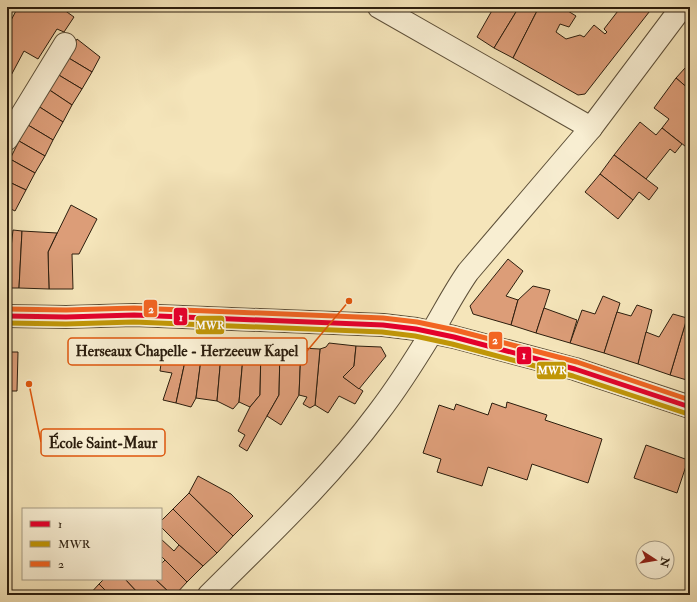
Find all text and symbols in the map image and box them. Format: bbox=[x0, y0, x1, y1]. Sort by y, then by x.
line badge: 2 bbox=[143, 299, 158, 318]
text: 2 bbox=[148, 303, 154, 316]
line badge: 1 bbox=[173, 307, 188, 326]
text: 1 bbox=[179, 311, 183, 324]
line badge: MWR bbox=[195, 315, 225, 335]
text: MWR bbox=[194, 319, 226, 332]
line badge: 2 bbox=[488, 331, 503, 350]
text: 2 bbox=[492, 334, 498, 347]
callout: Herseaux Chapelle - Herzeeuw Kapel bbox=[68, 338, 307, 365]
text: Herseaux Chapelle - Herzeeuw Kapel bbox=[76, 342, 299, 362]
line badge: 1 bbox=[516, 346, 532, 365]
text: 1 bbox=[522, 349, 526, 362]
line badge: MWR bbox=[536, 361, 567, 380]
text: MWR bbox=[536, 364, 568, 377]
callout: École Saint-Maur bbox=[41, 429, 165, 456]
text: École Saint-Maur bbox=[49, 432, 158, 453]
legend bbox=[22, 508, 162, 580]
text: 1 bbox=[58, 517, 62, 532]
text: MWR bbox=[58, 537, 91, 552]
north arrow bbox=[635, 540, 675, 580]
text: N bbox=[657, 555, 672, 569]
text: 2 bbox=[58, 557, 64, 572]

